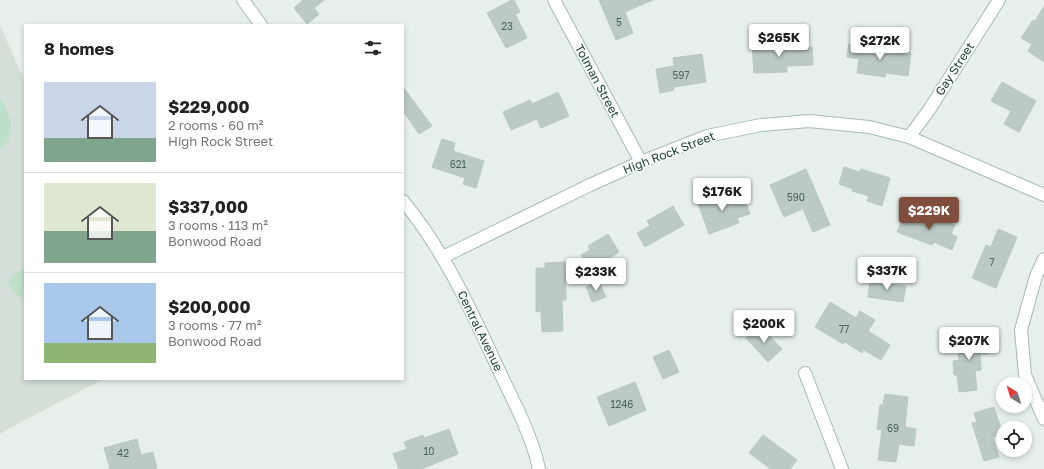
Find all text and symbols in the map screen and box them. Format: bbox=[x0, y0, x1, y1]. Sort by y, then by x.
house number: 5 bbox=[616, 16, 622, 28]
house number: 23 bbox=[501, 20, 513, 32]
pin: $265K bbox=[751, 24, 807, 58]
pin: $272K bbox=[852, 27, 908, 61]
text: $265K bbox=[758, 29, 800, 45]
text: $272K bbox=[859, 32, 901, 48]
icon: filters bbox=[362, 37, 384, 59]
text: 8 homes bbox=[44, 38, 114, 59]
street label: Gay Street bbox=[932, 39, 977, 98]
street label: Tolman Street bbox=[572, 42, 623, 120]
house number: 597 bbox=[672, 69, 690, 81]
text: $229,000 bbox=[168, 96, 250, 117]
icon: home bbox=[76, 98, 124, 146]
text: 2 rooms · 60 m² bbox=[168, 117, 264, 133]
street label: High Rock Street bbox=[621, 128, 717, 177]
text: High Rock Street bbox=[168, 133, 273, 149]
house number: 621 bbox=[450, 158, 466, 170]
pin: $176K bbox=[694, 178, 750, 212]
text: $176K bbox=[702, 183, 742, 199]
house number: 590 bbox=[787, 191, 805, 203]
text: $337,000 bbox=[168, 196, 248, 217]
pin: $229K bbox=[901, 197, 957, 231]
icon: home bbox=[76, 199, 124, 247]
text: $229K bbox=[908, 202, 950, 218]
text: 3 rooms · 113 m² bbox=[168, 217, 268, 233]
text: Bonwood Road bbox=[168, 233, 261, 249]
house number: 7 bbox=[989, 256, 995, 268]
pin: $337K bbox=[859, 257, 915, 291]
pin: $233K bbox=[568, 258, 624, 292]
text: $337K bbox=[866, 262, 908, 278]
text: $233K bbox=[575, 263, 617, 279]
street label: Central Avenue bbox=[454, 288, 506, 374]
text: $200,000 bbox=[168, 296, 250, 317]
icon: home bbox=[76, 299, 124, 347]
pin: $200K bbox=[736, 310, 792, 344]
text: $200K bbox=[743, 315, 785, 331]
text: 3 rooms · 77 m² bbox=[168, 317, 261, 333]
house number: 77 bbox=[839, 323, 849, 335]
pin: $207K bbox=[941, 327, 997, 361]
text: $207K bbox=[948, 332, 990, 348]
text: Bonwood Road bbox=[168, 333, 261, 349]
north arrow bbox=[996, 377, 1032, 413]
map controls bbox=[996, 377, 1032, 457]
house number: 1246 bbox=[611, 398, 633, 410]
button: locate bbox=[996, 421, 1032, 457]
house number: 69 bbox=[887, 422, 899, 434]
house number: 10 bbox=[423, 445, 435, 457]
house number: 42 bbox=[117, 447, 129, 459]

